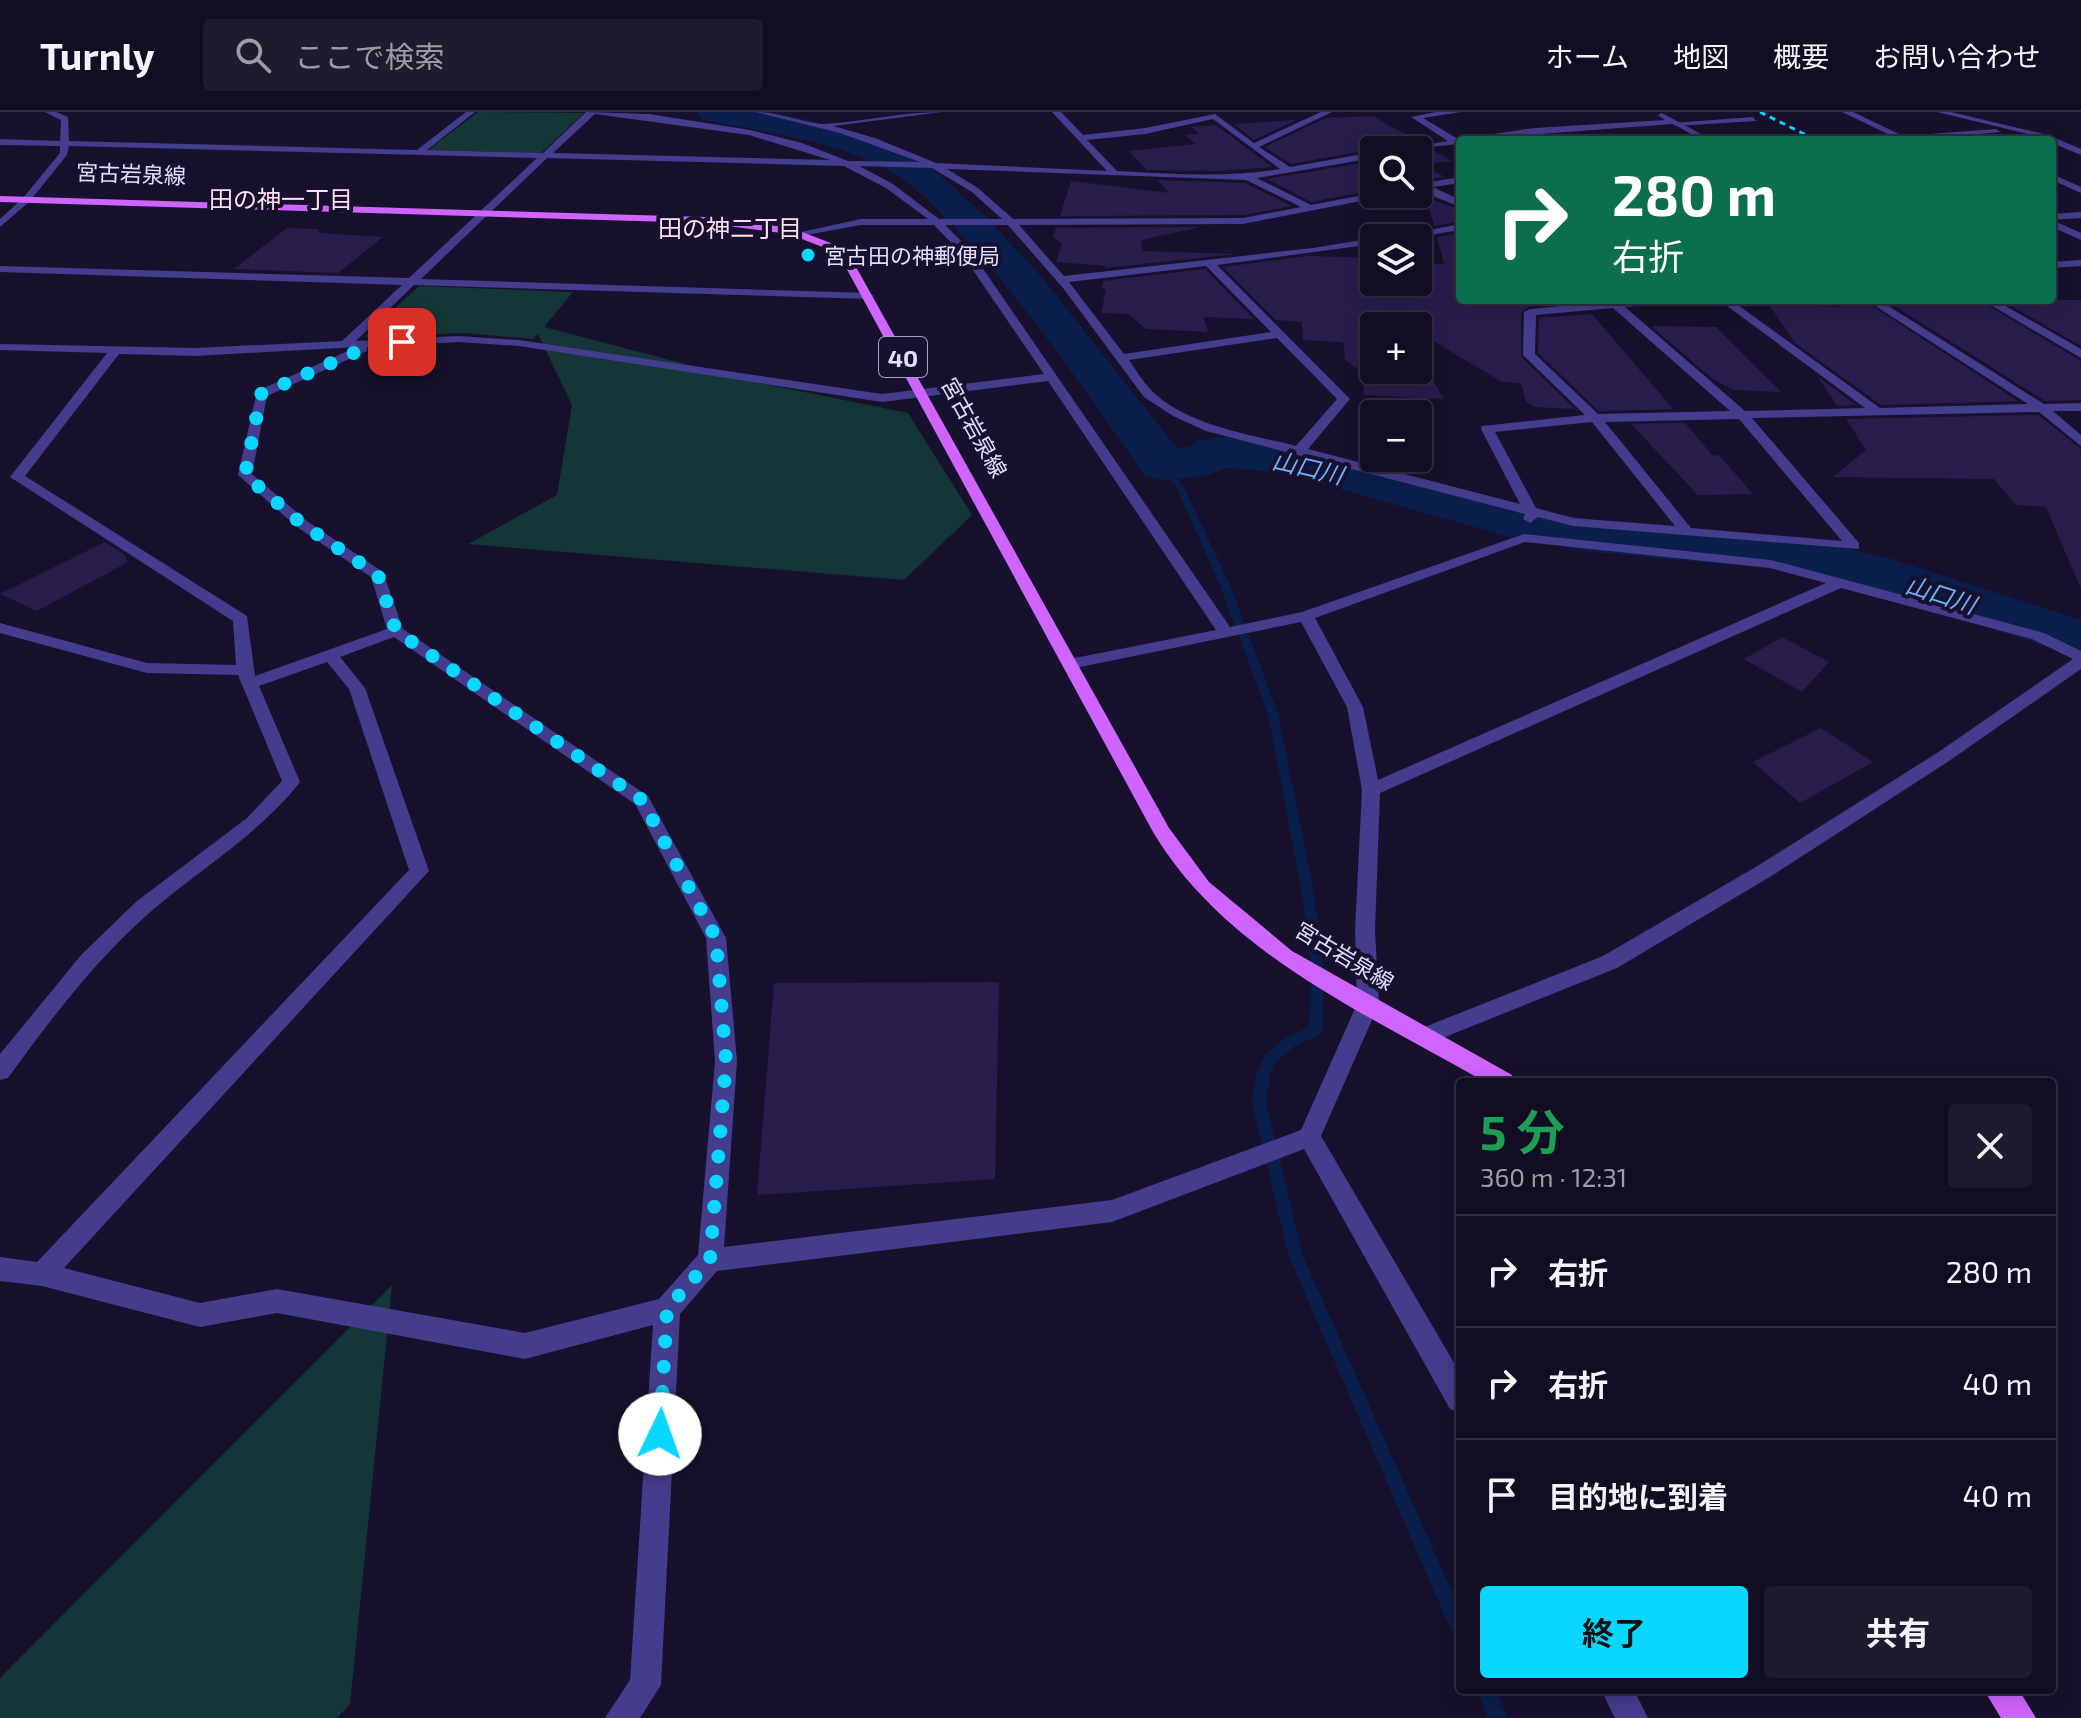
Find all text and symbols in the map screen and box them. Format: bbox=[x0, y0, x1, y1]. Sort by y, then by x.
search box bbox=[203, 19, 763, 91]
text: Turnly bbox=[40, 32, 155, 78]
icon: search bbox=[231, 33, 275, 77]
text: ここで検索 bbox=[295, 38, 445, 74]
text: ホーム bbox=[1546, 39, 1629, 73]
text: 地図 bbox=[1673, 39, 1729, 73]
text: 概要 bbox=[1773, 39, 1829, 73]
text: お問い合わせ bbox=[1873, 39, 2041, 73]
map controls bbox=[1360, 136, 1432, 472]
button: search bbox=[1360, 136, 1432, 208]
street label: 宮古岩泉線 bbox=[76, 158, 186, 188]
text: 280 m bbox=[1612, 160, 1776, 227]
icon: right bbox=[1480, 168, 1584, 272]
district label: 田の神一丁目 bbox=[209, 184, 353, 213]
district label: 田の神二丁目 bbox=[658, 213, 802, 242]
button: layers bbox=[1360, 224, 1432, 296]
text: 右折 bbox=[1612, 234, 1684, 277]
place label: 宮古田の神郵便局 bbox=[824, 242, 1000, 268]
marker: 宮古田の神郵便局 bbox=[799, 246, 817, 264]
pin bbox=[368, 308, 436, 376]
button: + bbox=[1360, 312, 1432, 384]
icon: arrive bbox=[380, 320, 424, 364]
road number: 40 bbox=[879, 337, 927, 377]
street label: 宮古岩泉線 bbox=[937, 373, 1013, 481]
button: − bbox=[1360, 400, 1432, 472]
water label: 山口川 bbox=[1270, 445, 1349, 490]
water label: 山口川 bbox=[1902, 569, 1983, 620]
street label: 宮古岩泉線 bbox=[1291, 916, 1399, 994]
text: 5 分 bbox=[1480, 1102, 1565, 1160]
button: close bbox=[1948, 1104, 2032, 1188]
text: 360 m · 12:31 bbox=[1480, 1161, 1627, 1192]
icon: right bbox=[1480, 1249, 1524, 1293]
text: 280 m bbox=[1946, 1253, 2032, 1289]
text: 右折 bbox=[1548, 1254, 1608, 1290]
icon: right bbox=[1480, 1361, 1524, 1405]
text: 40 m bbox=[1962, 1365, 2032, 1401]
text: 右折 bbox=[1548, 1366, 1608, 1402]
position arrow bbox=[618, 1392, 702, 1476]
icon: arrive bbox=[1480, 1473, 1524, 1517]
text: 40 m bbox=[1962, 1477, 2032, 1513]
text: 目的地に到着 bbox=[1548, 1478, 1728, 1514]
button: 終了 bbox=[1480, 1586, 1748, 1678]
button: 共有 bbox=[1764, 1586, 2032, 1678]

